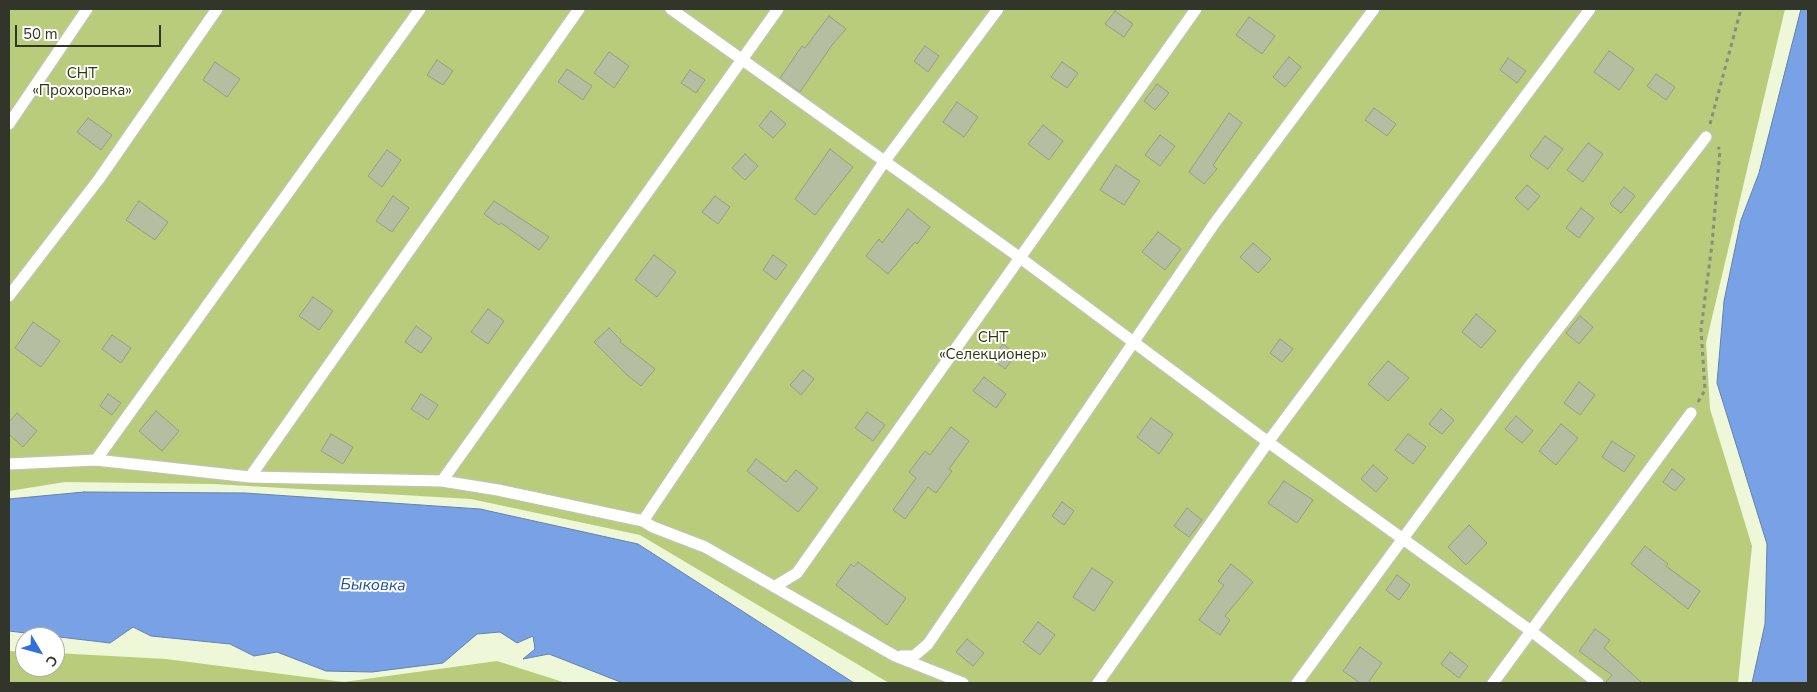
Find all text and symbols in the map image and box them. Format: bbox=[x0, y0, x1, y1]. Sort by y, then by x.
scale bar bbox=[18, 15, 164, 47]
text: 50 m bbox=[23, 24, 58, 44]
park label: СНТ «Прохоровка» bbox=[32, 65, 132, 100]
park label: СНТ «Селекционер» bbox=[939, 329, 1047, 364]
water label: Быковка bbox=[340, 576, 406, 596]
north arrow bbox=[15, 627, 65, 677]
text: С bbox=[41, 651, 62, 670]

